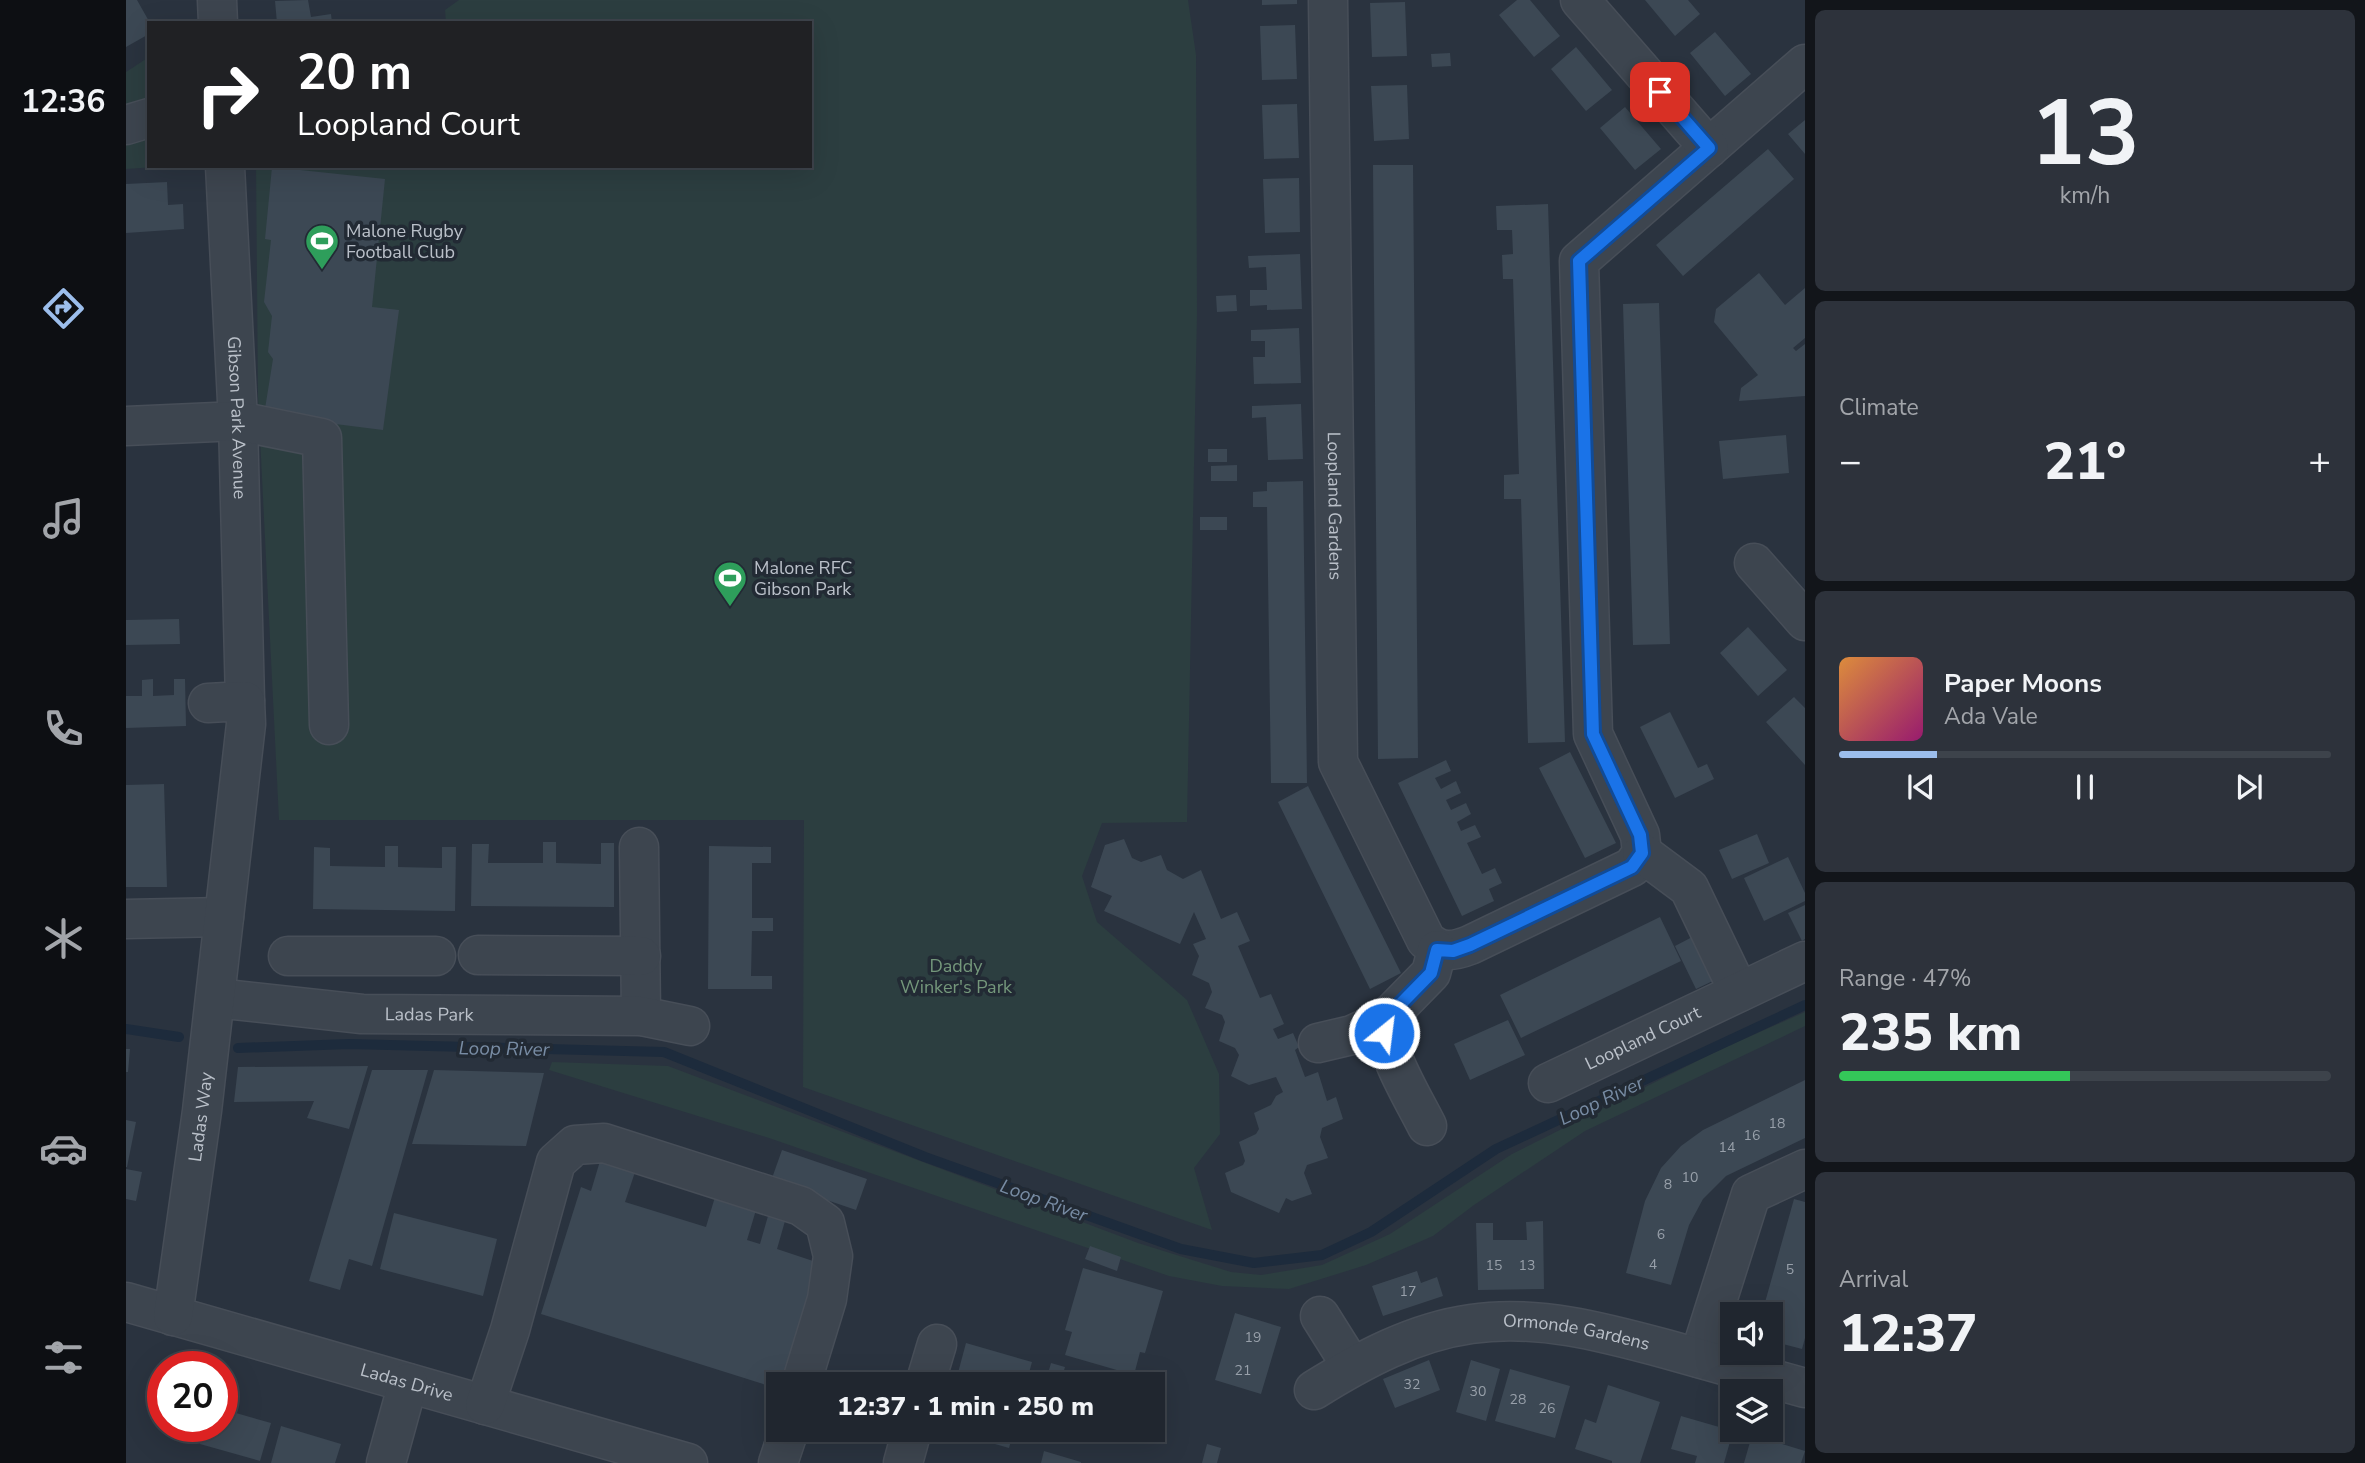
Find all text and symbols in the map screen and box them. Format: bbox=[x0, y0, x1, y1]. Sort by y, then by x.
text: 20 m bbox=[297, 39, 412, 106]
icon: right bbox=[182, 49, 273, 140]
pin bbox=[1630, 62, 1690, 122]
text: 13 bbox=[2030, 72, 2140, 196]
icon: arrive bbox=[1641, 73, 1679, 111]
text: 12:36 bbox=[21, 80, 105, 123]
text: Loopland Court bbox=[297, 103, 520, 146]
text: km/h bbox=[2060, 180, 2110, 211]
place label: Malone Rugby Football Club bbox=[346, 219, 464, 264]
sports icon: Malone Rugby Football Club bbox=[303, 222, 341, 271]
icon: directions bbox=[39, 284, 88, 333]
street label: Gibson Park Avenue bbox=[222, 336, 252, 500]
text: Climate bbox=[1839, 392, 1919, 423]
text: 21° bbox=[2044, 426, 2126, 497]
street label: Loopland Gardens bbox=[1322, 432, 1348, 580]
text: − bbox=[1839, 436, 1862, 487]
text: + bbox=[2308, 436, 2331, 487]
icon: music bbox=[39, 494, 88, 543]
place label: Malone RFC Gibson Park bbox=[754, 556, 852, 601]
sports icon: Malone RFC Gibson Park bbox=[711, 559, 749, 608]
text: Paper Moons bbox=[1944, 666, 2102, 701]
text: Ada Vale bbox=[1944, 701, 2038, 732]
icon: phone bbox=[39, 704, 88, 753]
icon: previous bbox=[1902, 768, 1940, 806]
icon: pause bbox=[2066, 768, 2104, 806]
icon: next bbox=[2230, 768, 2268, 806]
icon: climate bbox=[39, 914, 88, 963]
park label: Daddy Winker's Park bbox=[900, 954, 1013, 999]
text: Range · 47% bbox=[1839, 963, 1971, 994]
position arrow bbox=[1347, 996, 1421, 1070]
text: 235 km bbox=[1839, 997, 2022, 1068]
street label: Loopland Court bbox=[1581, 1000, 1705, 1076]
street label: Ladas Park bbox=[385, 1002, 475, 1027]
water label: Loop River bbox=[458, 1035, 551, 1063]
water label: Loop River bbox=[1555, 1069, 1649, 1132]
street label: Ladas Way bbox=[183, 1070, 218, 1163]
house number: 18 bbox=[1769, 1114, 1785, 1133]
icon: car bbox=[39, 1124, 88, 1173]
house number: 16 bbox=[1744, 1126, 1760, 1145]
house number: 14 bbox=[1719, 1138, 1735, 1157]
house number: 10 bbox=[1682, 1168, 1698, 1187]
water label: Loop River bbox=[996, 1173, 1092, 1229]
house number: 8 bbox=[1664, 1175, 1672, 1194]
house number: 6 bbox=[1657, 1225, 1665, 1244]
house number: 4 bbox=[1649, 1255, 1657, 1274]
house number: 15 bbox=[1486, 1256, 1502, 1275]
house number: 13 bbox=[1519, 1256, 1535, 1275]
house number: 5 bbox=[1786, 1260, 1794, 1279]
text: Arrival bbox=[1839, 1264, 1908, 1295]
house number: 17 bbox=[1400, 1282, 1416, 1301]
text: 12:37 bbox=[1839, 1298, 1977, 1369]
map controls bbox=[1720, 1302, 1783, 1442]
button: sound bbox=[1720, 1302, 1783, 1365]
street label: Ormonde Gardens bbox=[1503, 1309, 1652, 1356]
house number: 19 bbox=[1245, 1328, 1261, 1347]
icon: filters bbox=[39, 1333, 88, 1382]
speed limit sign: 20 bbox=[147, 1351, 238, 1442]
street label: Ladas Drive bbox=[358, 1358, 456, 1407]
house number: 21 bbox=[1235, 1361, 1251, 1380]
house number: 32 bbox=[1404, 1375, 1420, 1394]
button: layers bbox=[1720, 1379, 1783, 1442]
house number: 30 bbox=[1470, 1382, 1486, 1401]
text: 12:37 · 1 min · 250 m bbox=[837, 1389, 1094, 1424]
house number: 28 bbox=[1510, 1390, 1526, 1409]
house number: 26 bbox=[1539, 1399, 1555, 1418]

